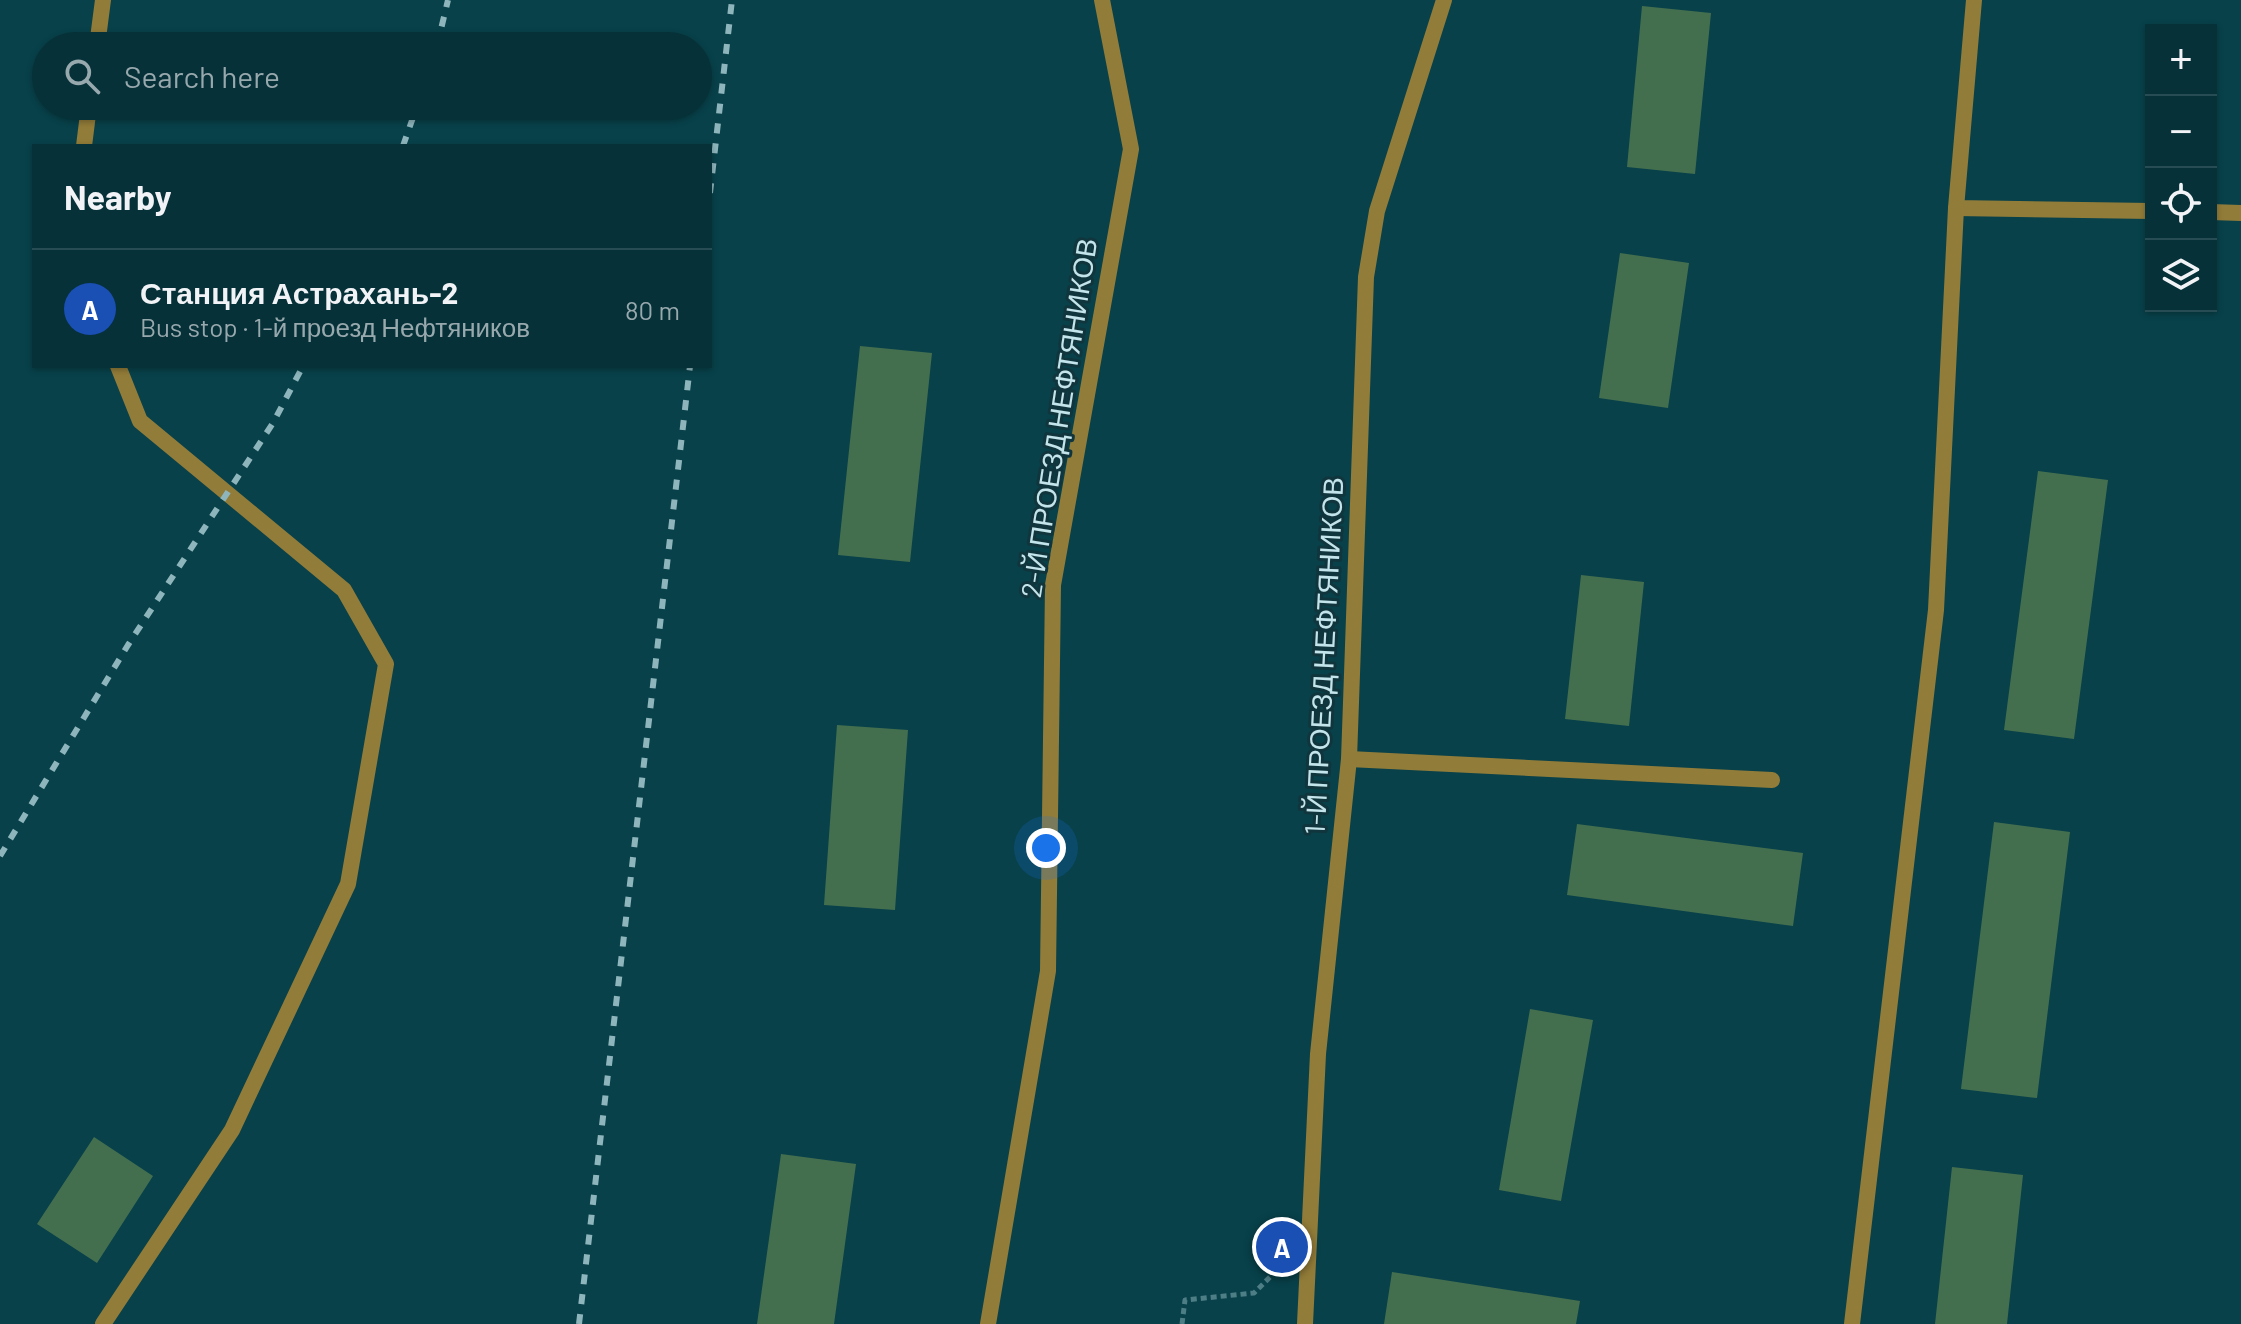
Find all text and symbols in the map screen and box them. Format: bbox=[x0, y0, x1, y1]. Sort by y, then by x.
map controls bbox=[2145, 24, 2217, 312]
button: + bbox=[2145, 24, 2217, 96]
search box bbox=[32, 32, 712, 120]
icon: search bbox=[60, 54, 104, 98]
text: Search here bbox=[124, 58, 280, 94]
button: − bbox=[2145, 96, 2217, 168]
button: locate bbox=[2145, 168, 2217, 240]
text: Nearby bbox=[64, 176, 172, 217]
street label: 2-Й ПРОЕЗД НЕФТЯНИКОВ bbox=[1013, 236, 1103, 600]
button: layers bbox=[2145, 240, 2217, 312]
text: Станция Астрахань-2 bbox=[140, 274, 458, 310]
text: A bbox=[81, 294, 99, 325]
text: 80 m bbox=[625, 294, 680, 325]
text: Bus stop · 1-й проезд Нефтяников bbox=[140, 311, 530, 342]
street label: 1-Й ПРОЕЗД НЕФТЯНИКОВ bbox=[1297, 476, 1349, 836]
your location bbox=[1026, 828, 1066, 868]
pin: A bbox=[1256, 1217, 1308, 1277]

